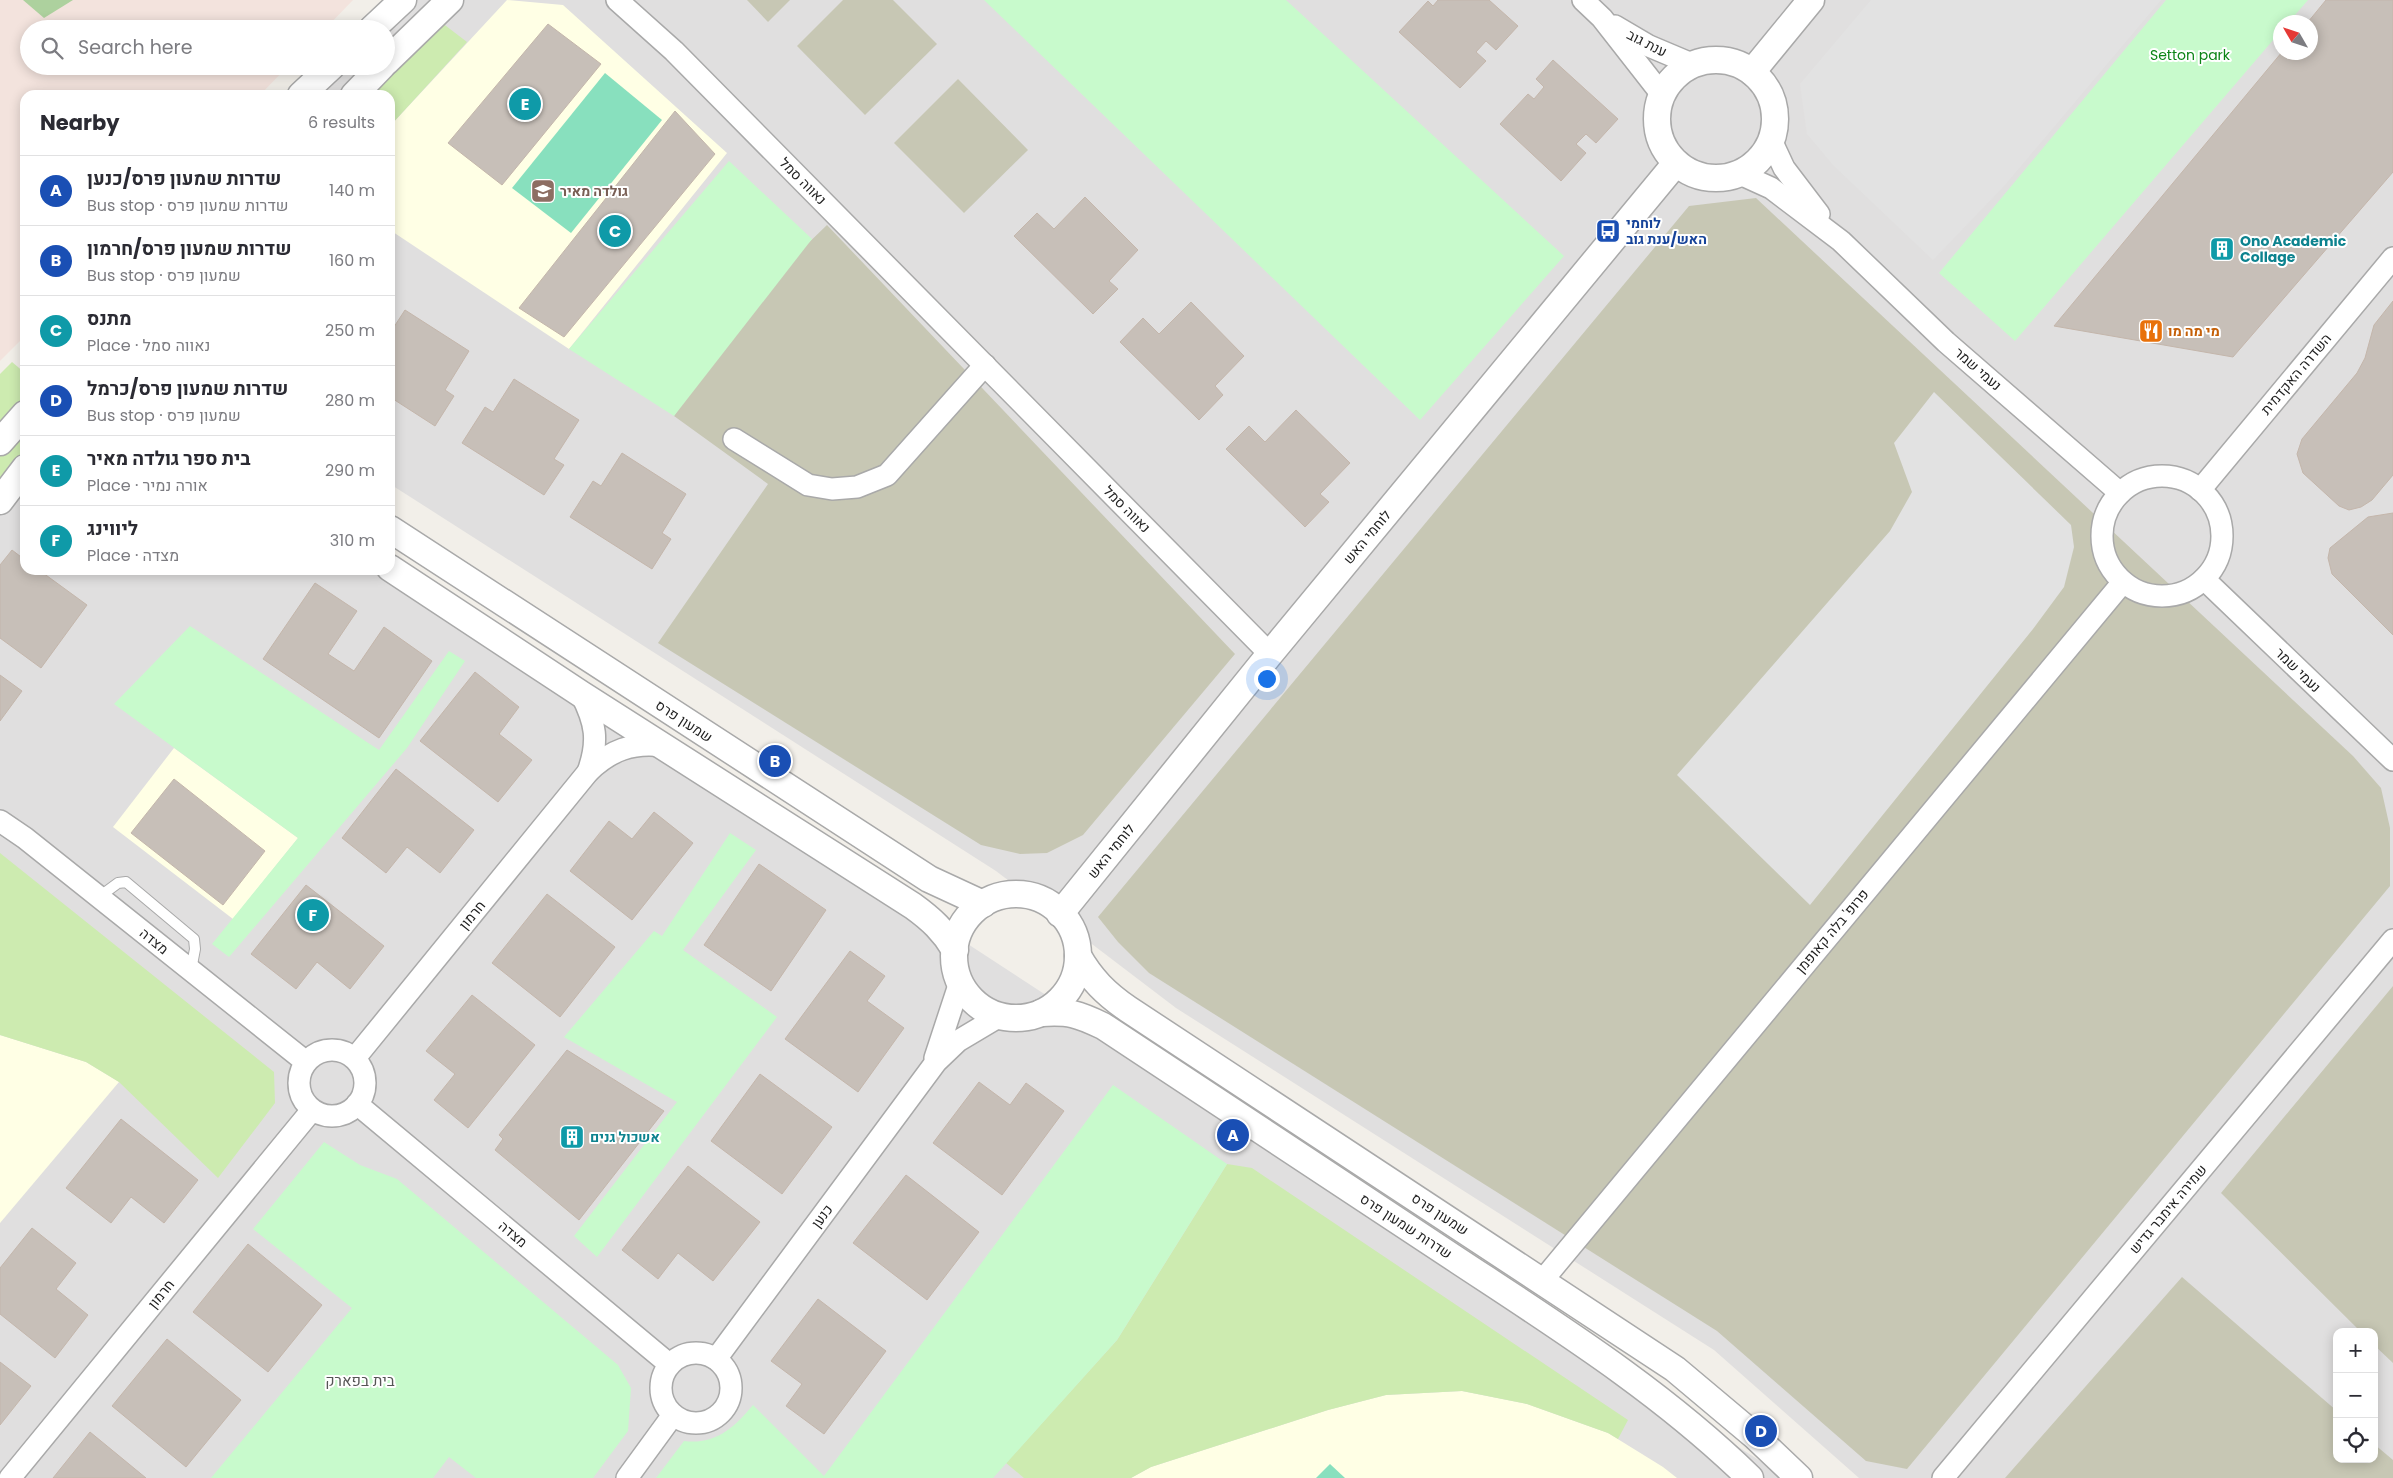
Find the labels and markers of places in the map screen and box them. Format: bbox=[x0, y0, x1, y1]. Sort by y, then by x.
pin: E bbox=[509, 85, 541, 123]
school or university icon: גולדה מאיר bbox=[530, 178, 556, 204]
place label: גולדה מאיר bbox=[560, 181, 628, 201]
pin: C bbox=[599, 212, 631, 250]
place label: לוחמי האש/ענת גוב bbox=[1626, 213, 1707, 249]
bus stop icon: לוחמי האש/ענת גוב bbox=[1595, 218, 1621, 244]
place label: Ono Academic Collage bbox=[2240, 231, 2347, 267]
building icon: Ono Academic Collage bbox=[2209, 236, 2235, 262]
restaurant icon: מי מה מו bbox=[2138, 318, 2164, 344]
place label: מי מה מו bbox=[2168, 321, 2220, 341]
pin: B bbox=[759, 742, 791, 780]
pin: F bbox=[297, 896, 329, 934]
pin: A bbox=[1217, 1116, 1249, 1154]
building icon: אשכול גנים bbox=[559, 1124, 585, 1150]
place label: אשכול גנים bbox=[590, 1127, 660, 1147]
pin: D bbox=[1745, 1412, 1777, 1450]

